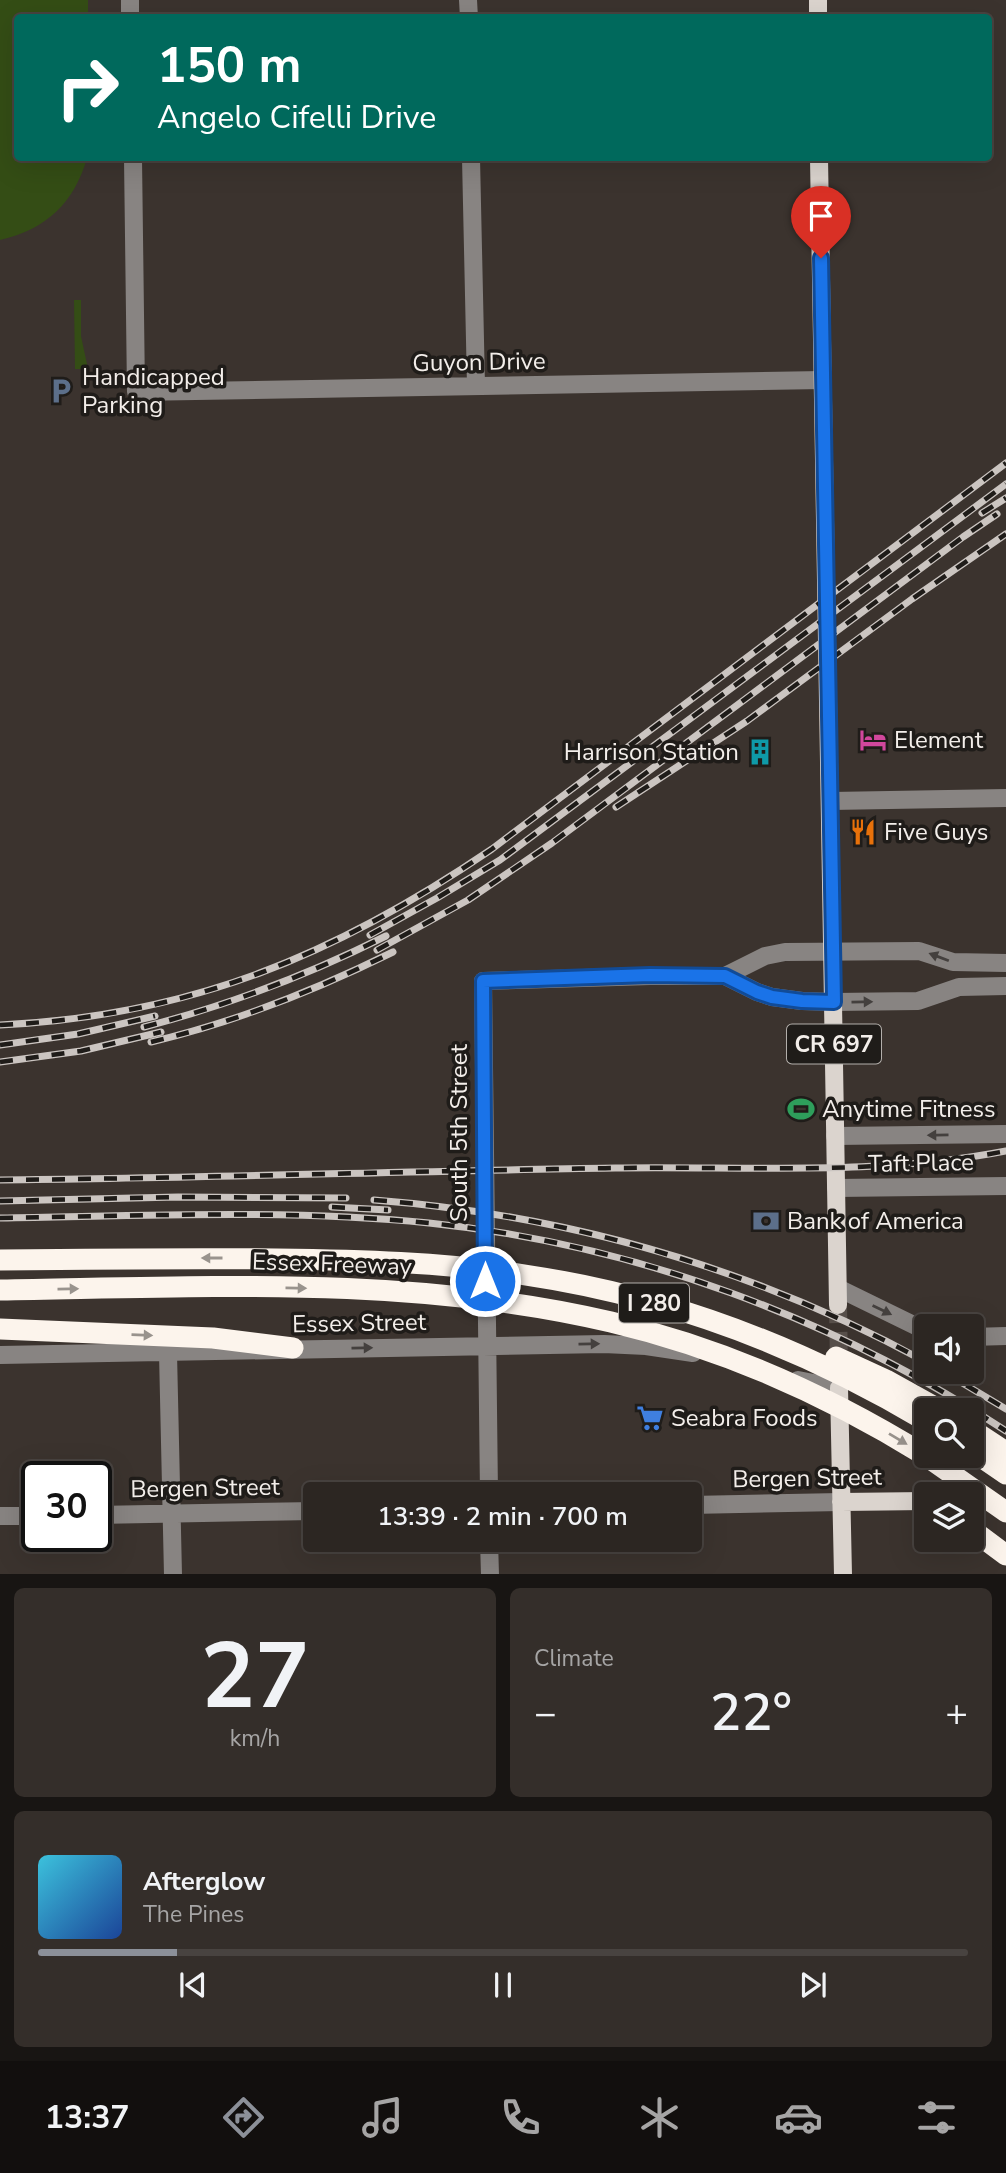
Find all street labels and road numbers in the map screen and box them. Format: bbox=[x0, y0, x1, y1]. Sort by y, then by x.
street label: Guyon Drive bbox=[412, 345, 546, 379]
road number: CR 697 bbox=[787, 1024, 881, 1064]
street label: South 5th Street bbox=[443, 1043, 475, 1222]
street label: Taft Place bbox=[868, 1146, 974, 1180]
street label: Essex Freeway bbox=[252, 1245, 413, 1283]
road number: I 280 bbox=[619, 1284, 689, 1322]
street label: Essex Street bbox=[292, 1306, 427, 1340]
street label: Bergen Street bbox=[732, 1461, 883, 1495]
street label: Bergen Street bbox=[130, 1471, 281, 1505]

